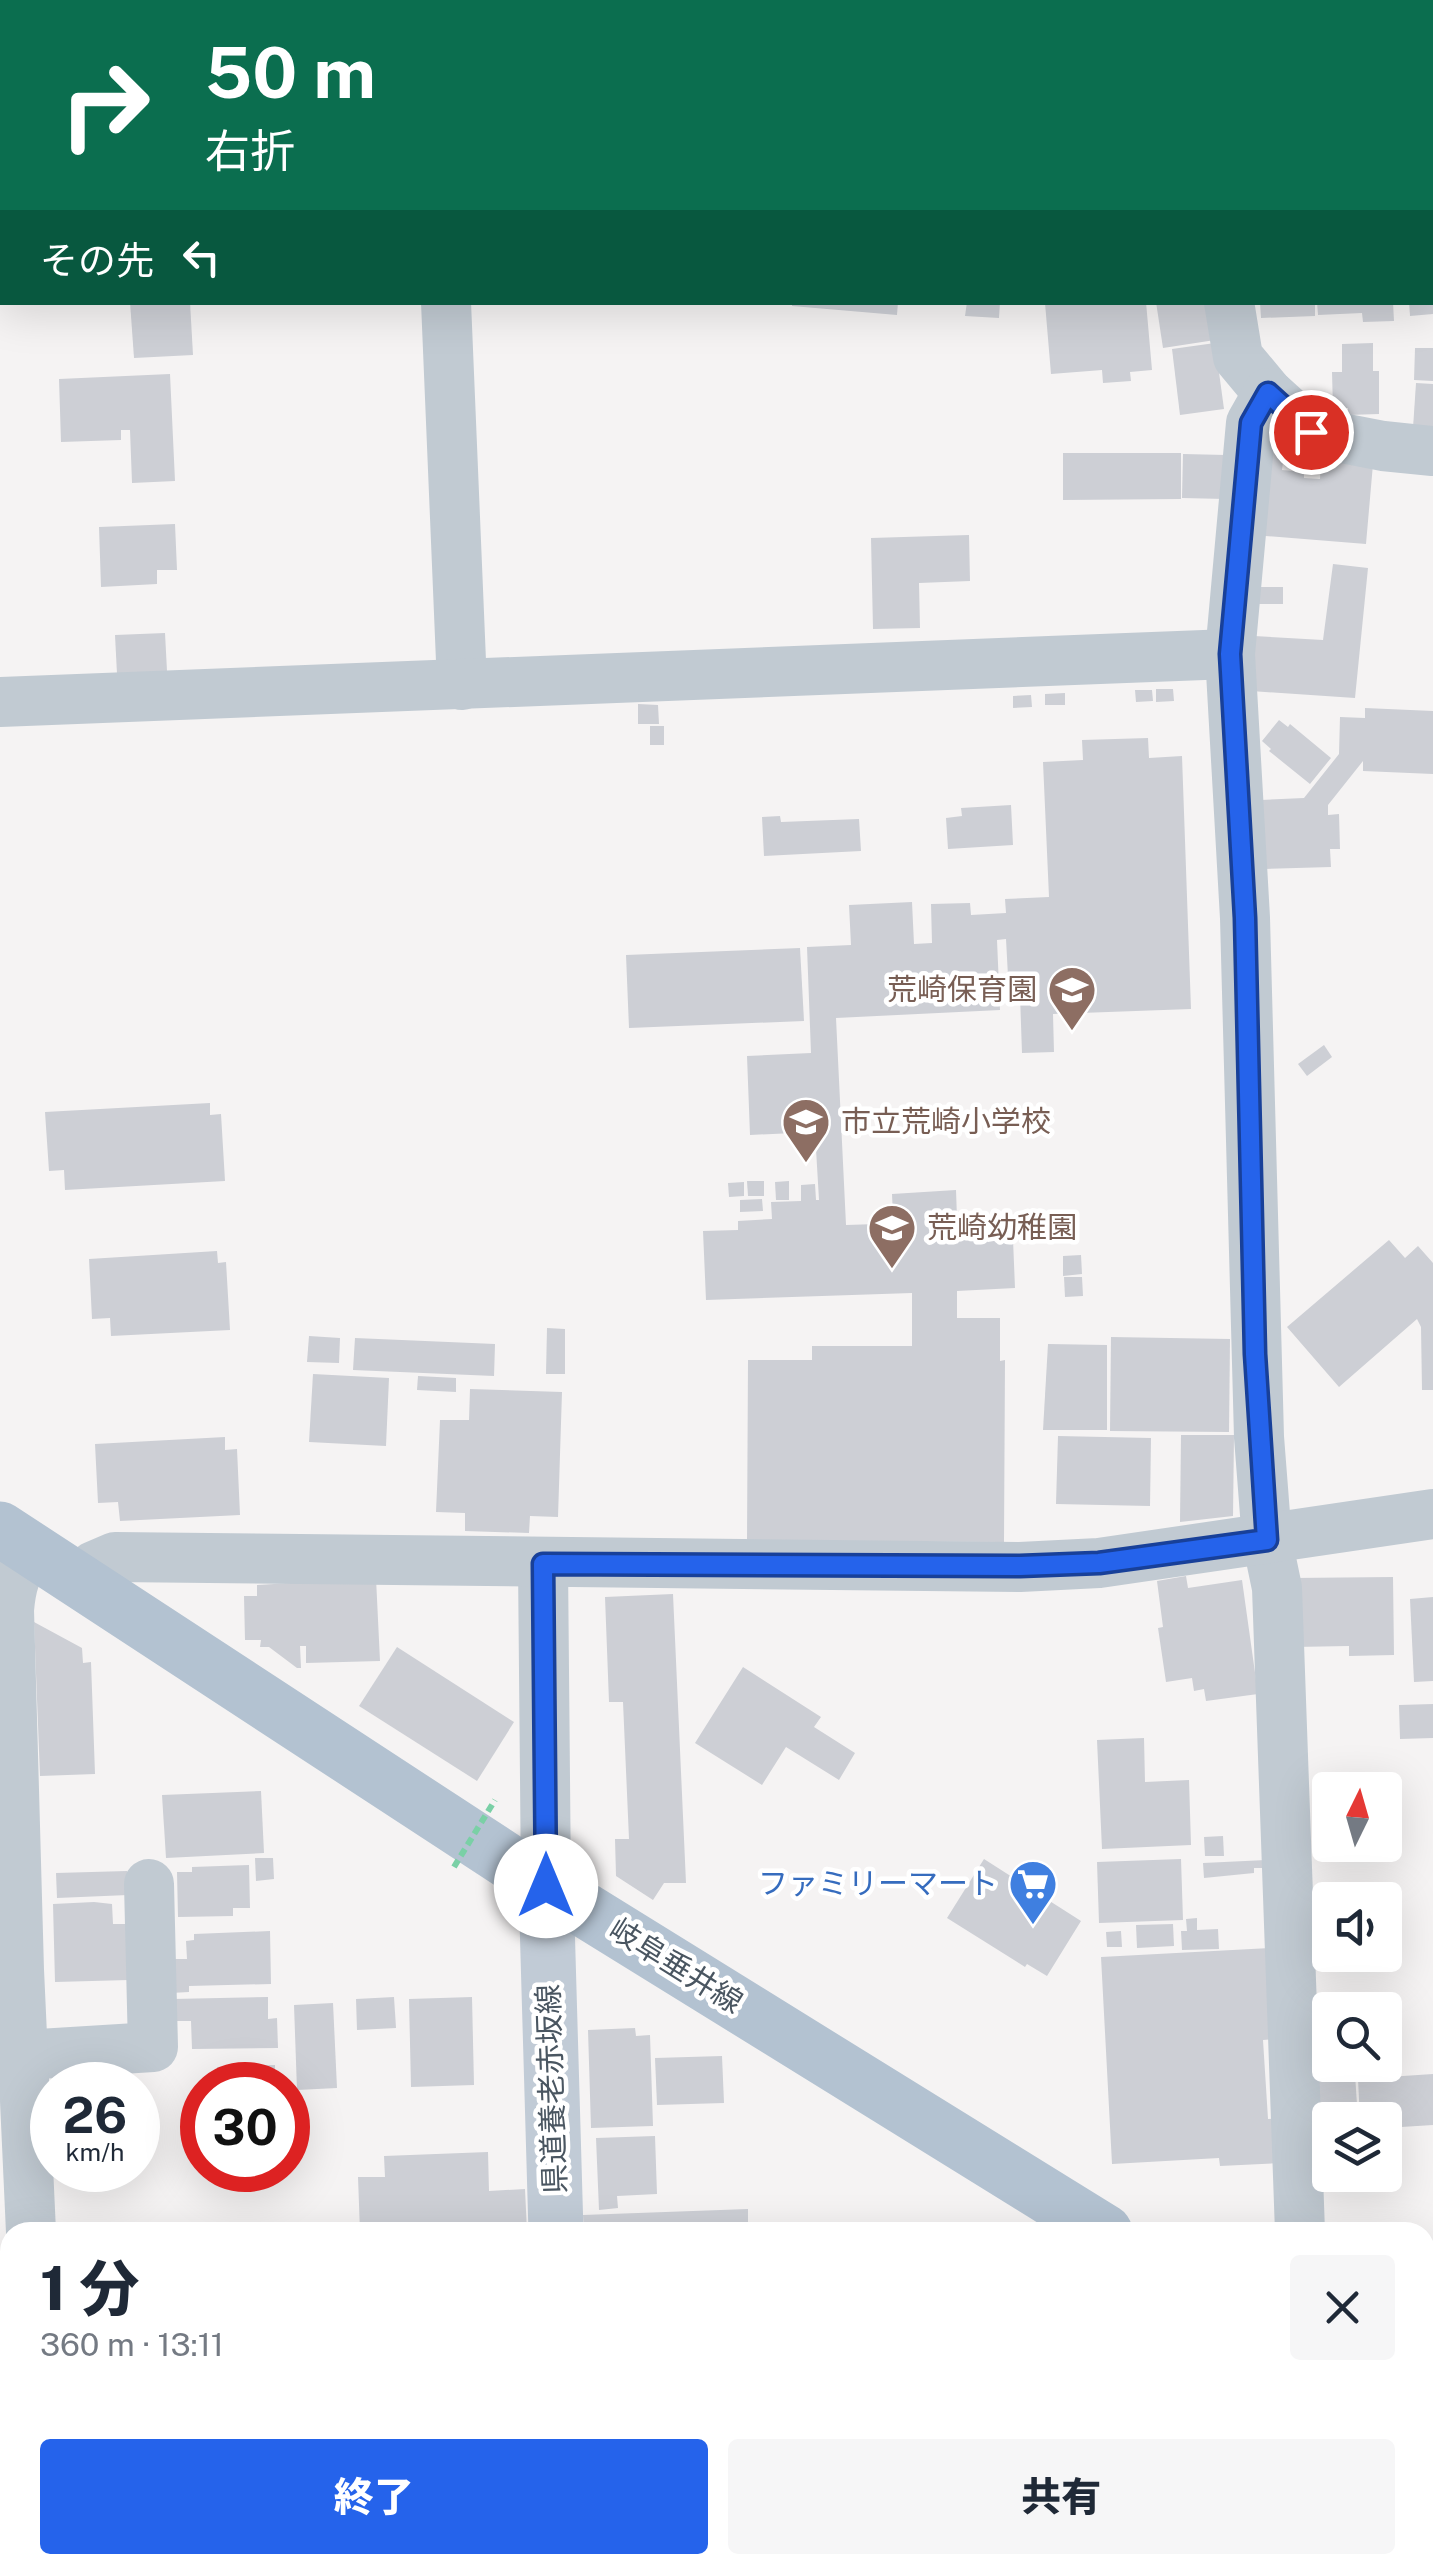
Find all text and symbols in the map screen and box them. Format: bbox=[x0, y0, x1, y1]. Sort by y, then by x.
text: 50 m bbox=[205, 31, 376, 114]
icon: right bbox=[40, 40, 170, 170]
text: 右折 bbox=[205, 124, 295, 177]
icon: left bbox=[174, 230, 229, 285]
text: その先 bbox=[40, 238, 154, 283]
pin bbox=[1269, 390, 1354, 475]
icon: arrive bbox=[1284, 405, 1339, 460]
school or university icon: 荒崎保育園 bbox=[1046, 964, 1098, 1032]
place label: 荒崎保育園 bbox=[887, 971, 1037, 1007]
school or university icon: 市立荒崎小学校 bbox=[780, 1096, 832, 1164]
place label: 市立荒崎小学校 bbox=[841, 1103, 1051, 1139]
school or university icon: 荒崎幼稚園 bbox=[866, 1202, 918, 1270]
place label: 荒崎幼稚園 bbox=[927, 1209, 1077, 1245]
north arrow bbox=[1312, 1772, 1402, 1862]
map controls bbox=[1312, 1772, 1402, 2192]
position arrow bbox=[494, 1834, 598, 1938]
supermarket icon: ファミリーマート bbox=[1007, 1858, 1059, 1926]
place label: ファミリーマート bbox=[758, 1865, 998, 1901]
button: sound bbox=[1312, 1882, 1402, 1972]
street label: 岐阜垂井線 bbox=[603, 1910, 750, 2020]
street label: 県道養老赤坂線 bbox=[529, 1983, 573, 2195]
button: search bbox=[1312, 1992, 1402, 2082]
speed limit sign: 30 bbox=[180, 2062, 310, 2192]
text: 26 bbox=[63, 2085, 127, 2144]
button: layers bbox=[1312, 2102, 1402, 2192]
text: km/h bbox=[66, 2137, 124, 2167]
text: 1 分 bbox=[40, 2253, 139, 2324]
button: close bbox=[1290, 2255, 1395, 2360]
text: 360 m · 13:11 bbox=[40, 2326, 224, 2363]
button: 終了 bbox=[40, 2439, 708, 2554]
button: 共有 bbox=[728, 2439, 1395, 2554]

